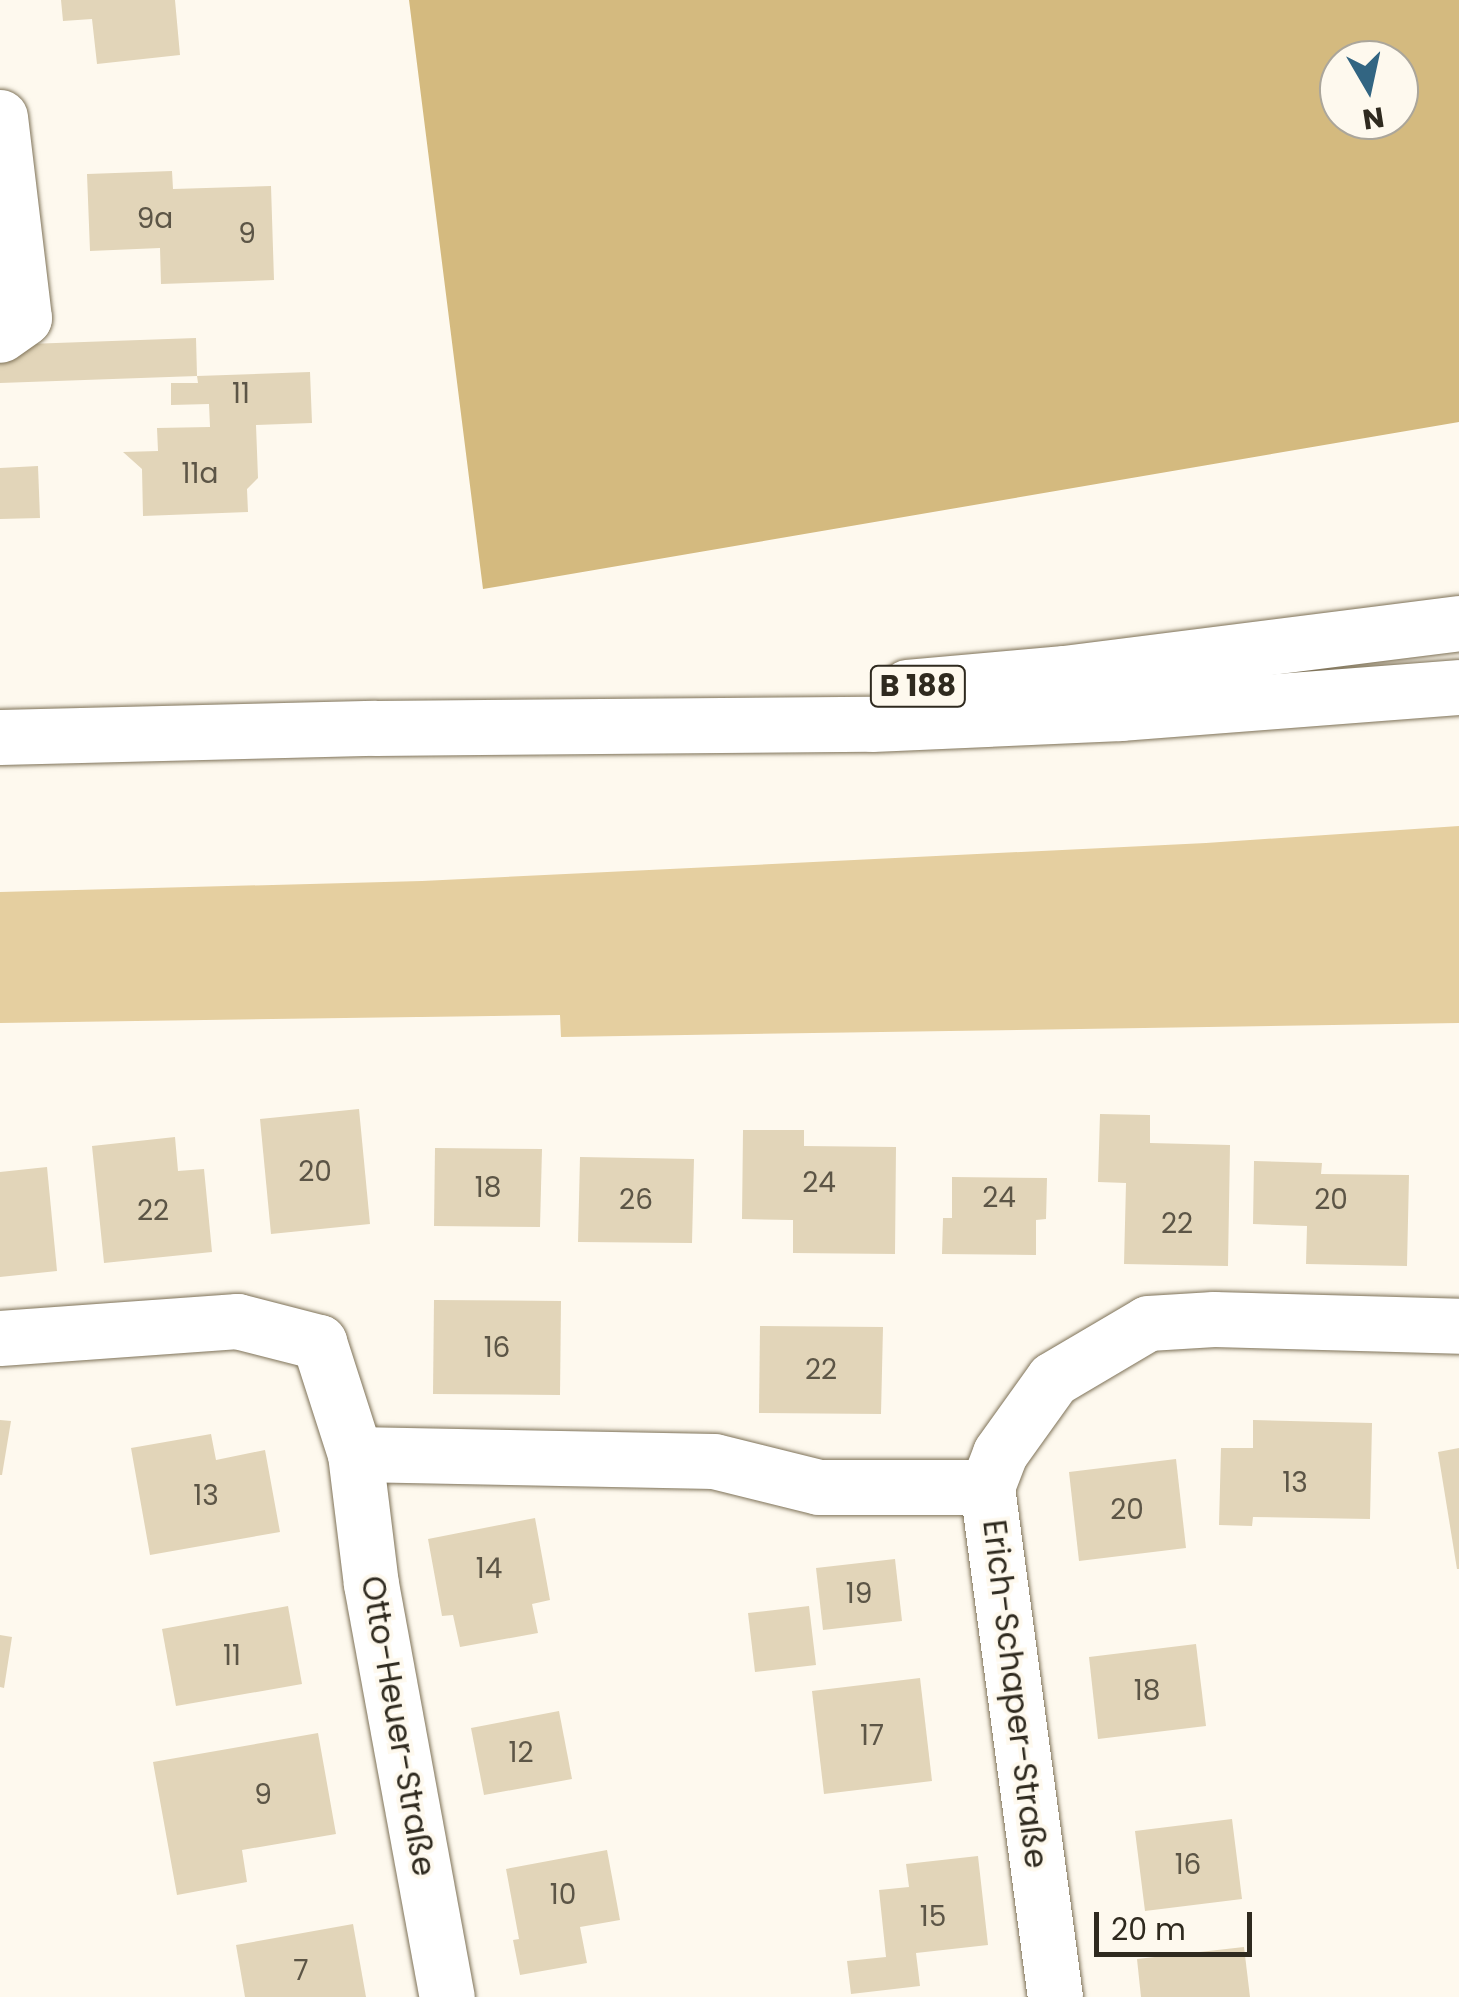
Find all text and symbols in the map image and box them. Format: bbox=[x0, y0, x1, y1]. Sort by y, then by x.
north arrow bbox=[1319, 40, 1419, 140]
text: N bbox=[1360, 97, 1387, 139]
house number: 9a bbox=[137, 202, 173, 236]
house number: 9 bbox=[238, 217, 256, 251]
house number: 11 bbox=[232, 377, 250, 411]
house number: 11a bbox=[182, 457, 218, 491]
road number: B 188 bbox=[868, 661, 968, 711]
house number: 20 bbox=[298, 1155, 332, 1189]
house number: 24 bbox=[802, 1166, 836, 1200]
house number: 18 bbox=[475, 1171, 501, 1205]
house number: 24 bbox=[982, 1181, 1016, 1215]
house number: 26 bbox=[619, 1183, 653, 1217]
house number: 20 bbox=[1314, 1183, 1348, 1217]
house number: 22 bbox=[137, 1194, 169, 1228]
house number: 22 bbox=[1161, 1207, 1193, 1241]
house number: 16 bbox=[484, 1331, 510, 1365]
house number: 22 bbox=[805, 1353, 837, 1387]
house number: 13 bbox=[1282, 1466, 1308, 1500]
house number: 13 bbox=[193, 1479, 219, 1513]
house number: 20 bbox=[1110, 1493, 1144, 1527]
street label: Erich-Schaper-Straße bbox=[975, 1518, 1055, 1870]
house number: 14 bbox=[476, 1552, 502, 1586]
street label: Otto-Heuer-Straße bbox=[353, 1573, 443, 1879]
house number: 19 bbox=[846, 1577, 872, 1611]
house number: 11 bbox=[223, 1639, 241, 1673]
house number: 18 bbox=[1134, 1674, 1160, 1708]
house number: 17 bbox=[860, 1719, 884, 1753]
house number: 12 bbox=[508, 1736, 534, 1770]
house number: 9 bbox=[254, 1778, 272, 1812]
house number: 16 bbox=[1175, 1848, 1201, 1882]
house number: 10 bbox=[550, 1878, 576, 1912]
scale bar bbox=[1099, 1892, 1256, 1954]
house number: 15 bbox=[920, 1900, 946, 1934]
text: 20 m bbox=[1111, 1908, 1186, 1951]
house number: 7 bbox=[293, 1954, 309, 1988]

